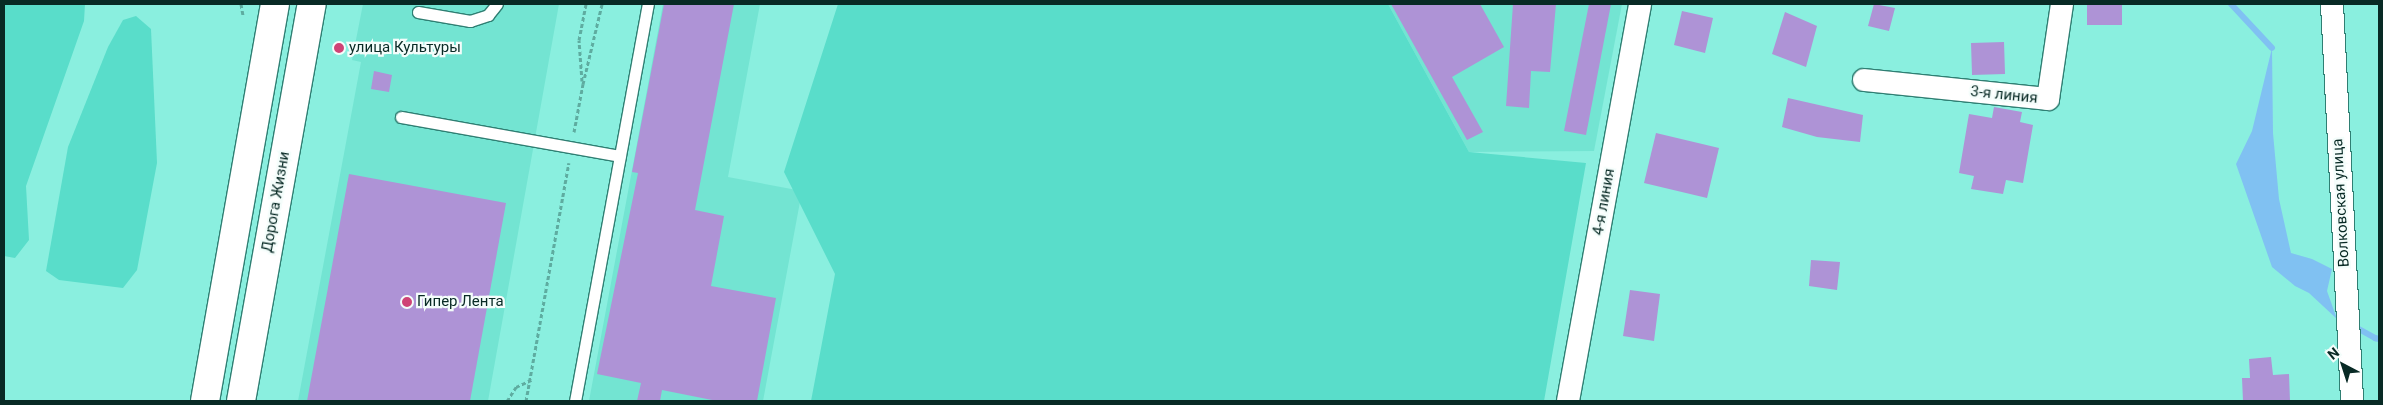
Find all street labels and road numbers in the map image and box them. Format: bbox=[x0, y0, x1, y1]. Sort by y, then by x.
street label: 3-я линия bbox=[1970, 83, 2038, 107]
street label: Волковская улица bbox=[2329, 138, 2353, 268]
street label: Дорога Жизни bbox=[258, 150, 294, 254]
street label: 4-я линия bbox=[1589, 167, 1619, 237]

